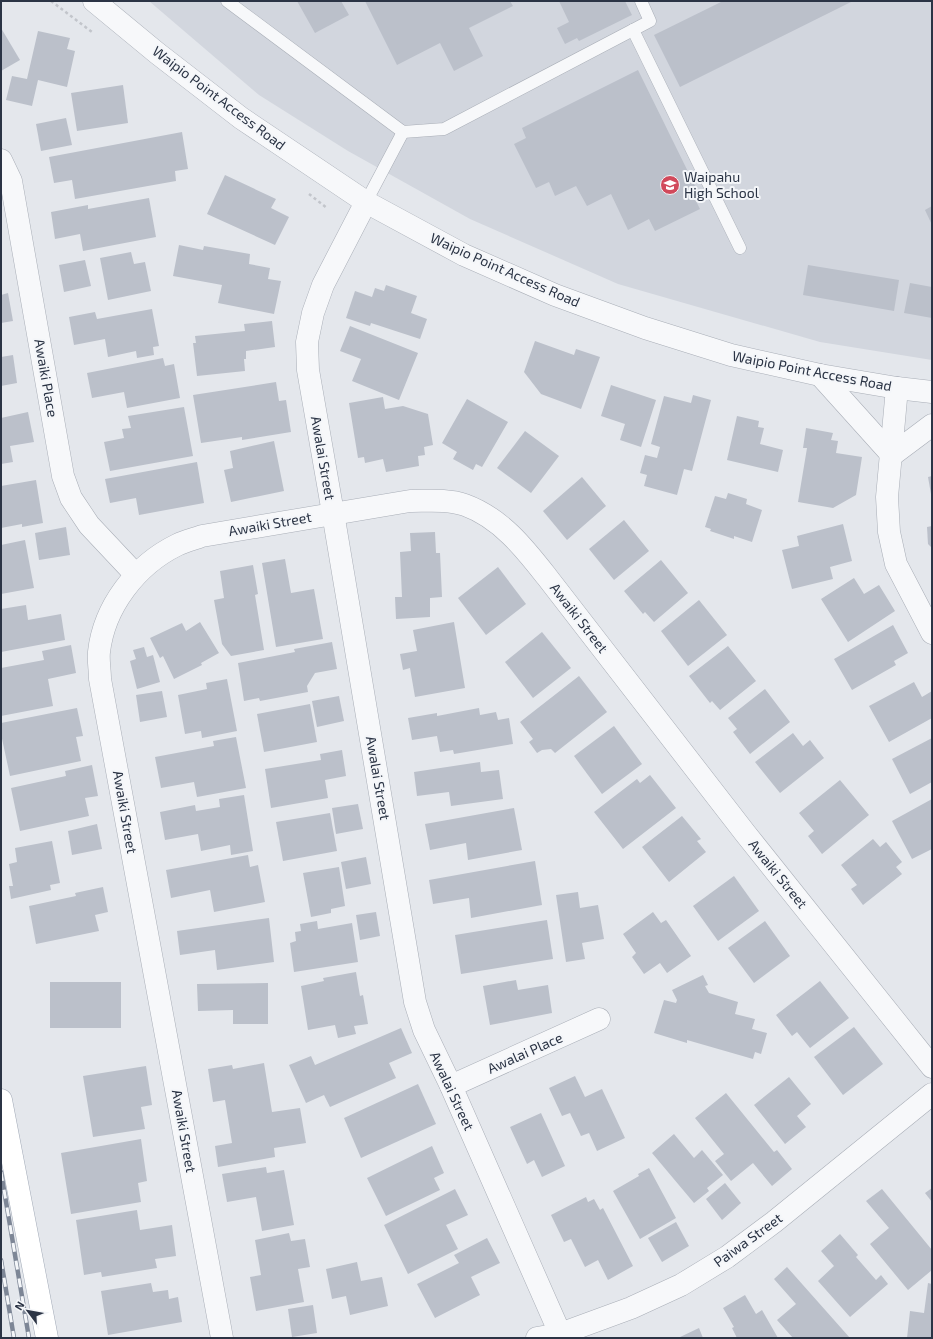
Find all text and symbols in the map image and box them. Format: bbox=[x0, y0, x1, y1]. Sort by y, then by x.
street label: Waipio Point Access Road bbox=[149, 42, 289, 153]
place label: Waipahu High School bbox=[684, 168, 760, 201]
school or university icon: Waipahu High School bbox=[659, 174, 681, 196]
street label: Waipio Point Access Road bbox=[428, 229, 583, 310]
street label: Awaiki Place bbox=[31, 337, 62, 418]
street label: Waipio Point Access Road bbox=[731, 347, 893, 394]
street label: Awalai Street bbox=[308, 415, 339, 501]
street label: Awaiki Street bbox=[227, 508, 313, 539]
street label: Awaiki Street bbox=[547, 579, 612, 656]
street label: Awalai Street bbox=[363, 735, 394, 821]
street label: Awaiki Street bbox=[110, 769, 141, 855]
street label: Awaiki Street bbox=[745, 836, 811, 912]
street label: Awalai Place bbox=[485, 1028, 565, 1077]
street label: Awalai Street bbox=[427, 1049, 478, 1133]
street label: Awaiki Street bbox=[169, 1088, 200, 1174]
street label: Paiwa Street bbox=[710, 1209, 785, 1270]
north arrow bbox=[8, 1291, 48, 1331]
text: N bbox=[11, 1299, 27, 1312]

